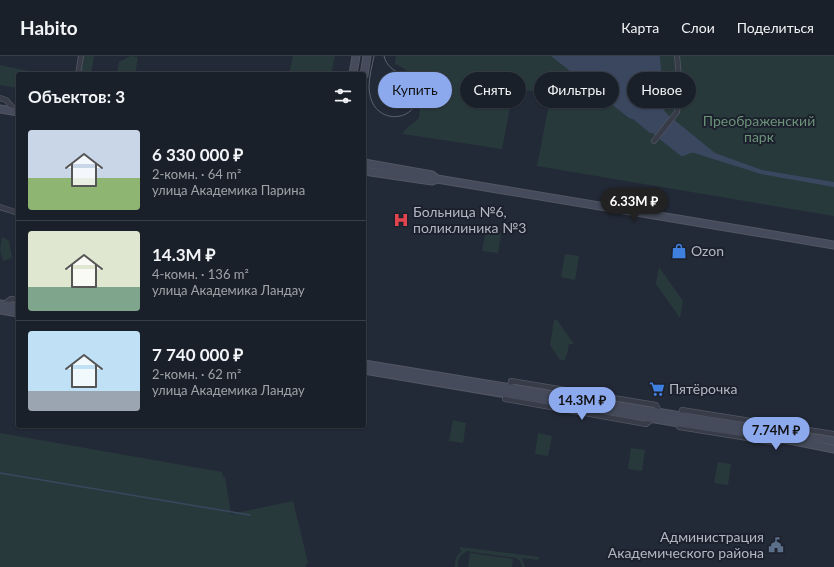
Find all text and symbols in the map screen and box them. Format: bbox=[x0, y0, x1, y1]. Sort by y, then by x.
text: Habito bbox=[20, 16, 78, 39]
text: Карта bbox=[621, 19, 659, 36]
text: Слои bbox=[681, 19, 715, 36]
text: Поделиться bbox=[737, 19, 814, 36]
chip: Купить bbox=[378, 72, 452, 108]
chip: Снять bbox=[460, 72, 526, 108]
chip: Фильтры bbox=[534, 72, 619, 108]
chip: Новое bbox=[627, 72, 696, 108]
icon: filters bbox=[332, 85, 354, 107]
text: Объектов: 3 bbox=[28, 86, 125, 107]
park label: Преображенский парк bbox=[703, 112, 815, 145]
text: 6 330 000 ₽ bbox=[152, 144, 243, 165]
icon: home bbox=[60, 146, 108, 194]
text: 2-комн. · 64 m² bbox=[152, 166, 241, 182]
text: улица Академика Парина bbox=[152, 182, 305, 198]
pin: 6.33M ₽ bbox=[597, 188, 671, 222]
text: 6.33M ₽ bbox=[610, 193, 658, 209]
place label: Больница №6, поликлиника №3 bbox=[413, 203, 526, 236]
hospital icon: Больница №6, поликлиника №3 bbox=[392, 211, 410, 229]
shop icon: Ozon bbox=[670, 242, 688, 260]
place label: Ozon bbox=[691, 242, 724, 259]
text: 14.3M ₽ bbox=[152, 244, 216, 265]
icon: home bbox=[60, 247, 108, 295]
text: 4-комн. · 136 m² bbox=[152, 266, 249, 282]
text: улица Академика Ландау bbox=[152, 282, 305, 298]
text: 7 740 000 ₽ bbox=[152, 344, 243, 365]
icon: home bbox=[60, 347, 108, 395]
text: 2-комн. · 62 m² bbox=[152, 366, 241, 382]
supermarket icon: Пятёрочка bbox=[648, 380, 666, 398]
place label: Пятёрочка bbox=[669, 380, 737, 397]
text: улица Академика Ландау bbox=[152, 382, 305, 398]
pin: 14.3M ₽ bbox=[545, 387, 619, 421]
text: 14.3M ₽ bbox=[558, 392, 606, 408]
pin: 7.74M ₽ bbox=[739, 417, 813, 451]
text: 7.74M ₽ bbox=[752, 422, 800, 438]
place label: Администрация Академического района bbox=[608, 528, 764, 561]
public building icon: Администрация Академического района bbox=[767, 536, 785, 554]

